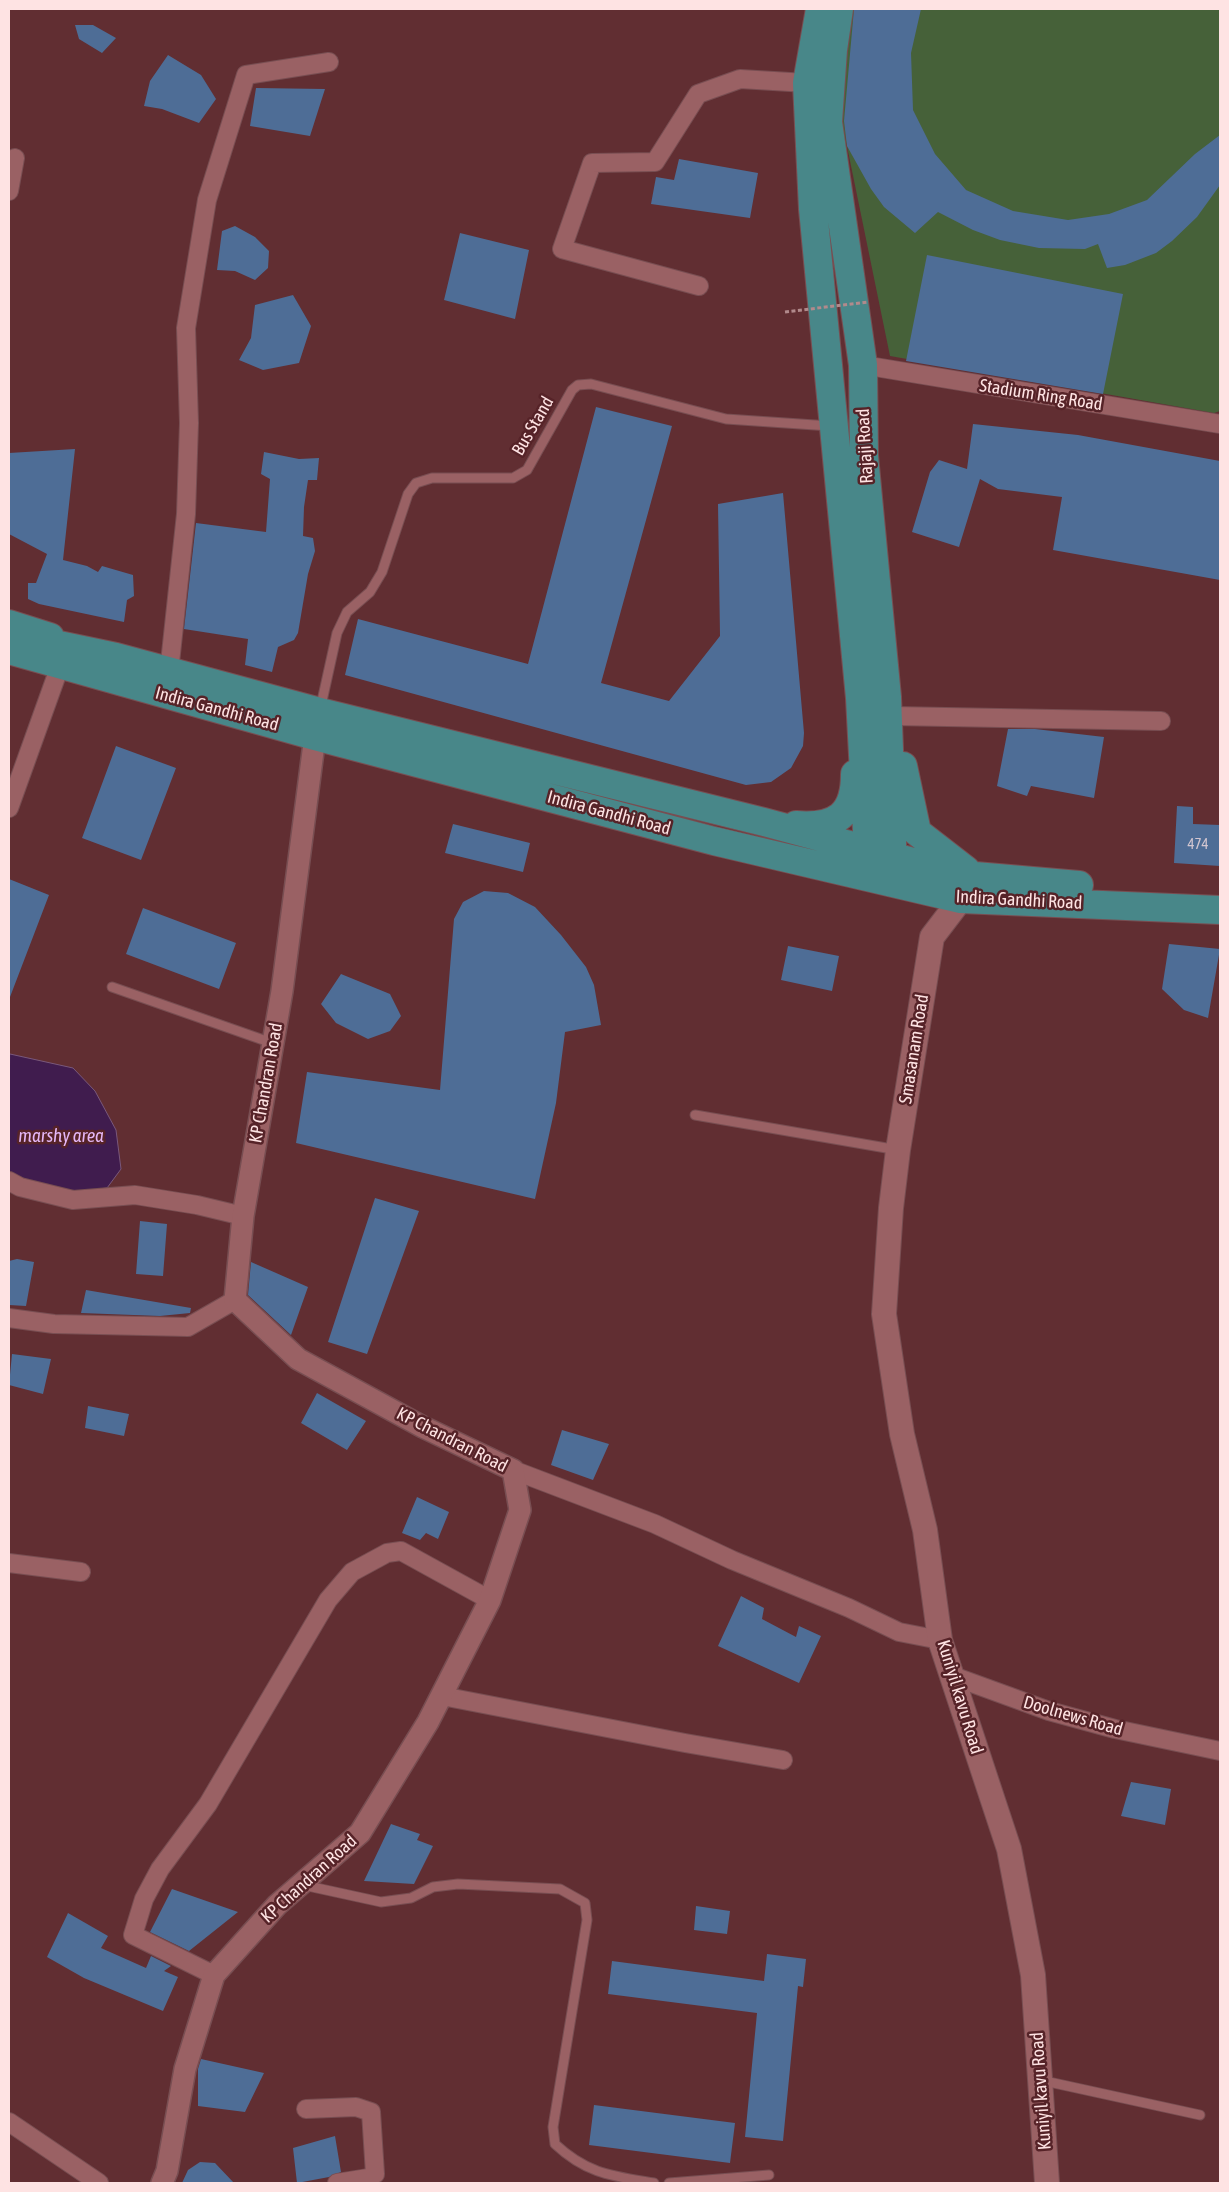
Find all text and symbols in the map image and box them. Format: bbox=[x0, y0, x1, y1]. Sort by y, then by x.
street label: Stadium Ring Road bbox=[978, 375, 1104, 415]
street label: Bus Stand bbox=[508, 393, 558, 459]
street label: Rajaji Road bbox=[852, 408, 878, 484]
street label: Indira Gandhi Road bbox=[153, 682, 281, 736]
street label: Indira Gandhi Road bbox=[545, 786, 673, 840]
house number: 474 bbox=[1187, 835, 1209, 853]
street label: Indira Gandhi Road bbox=[955, 886, 1083, 914]
street label: Smasanam Road bbox=[895, 993, 933, 1105]
street label: KP Chandran Road bbox=[245, 1021, 287, 1145]
water label: marshy area bbox=[18, 1125, 104, 1147]
street label: KP Chandran Road bbox=[393, 1403, 511, 1477]
street label: Kuniyil kavu Road bbox=[932, 1637, 988, 1757]
street label: Doolnews Road bbox=[1021, 1692, 1125, 1740]
street label: KP Chandran Road bbox=[257, 1830, 361, 1928]
street label: Kuniyil kavu Road bbox=[1026, 2031, 1056, 2151]

